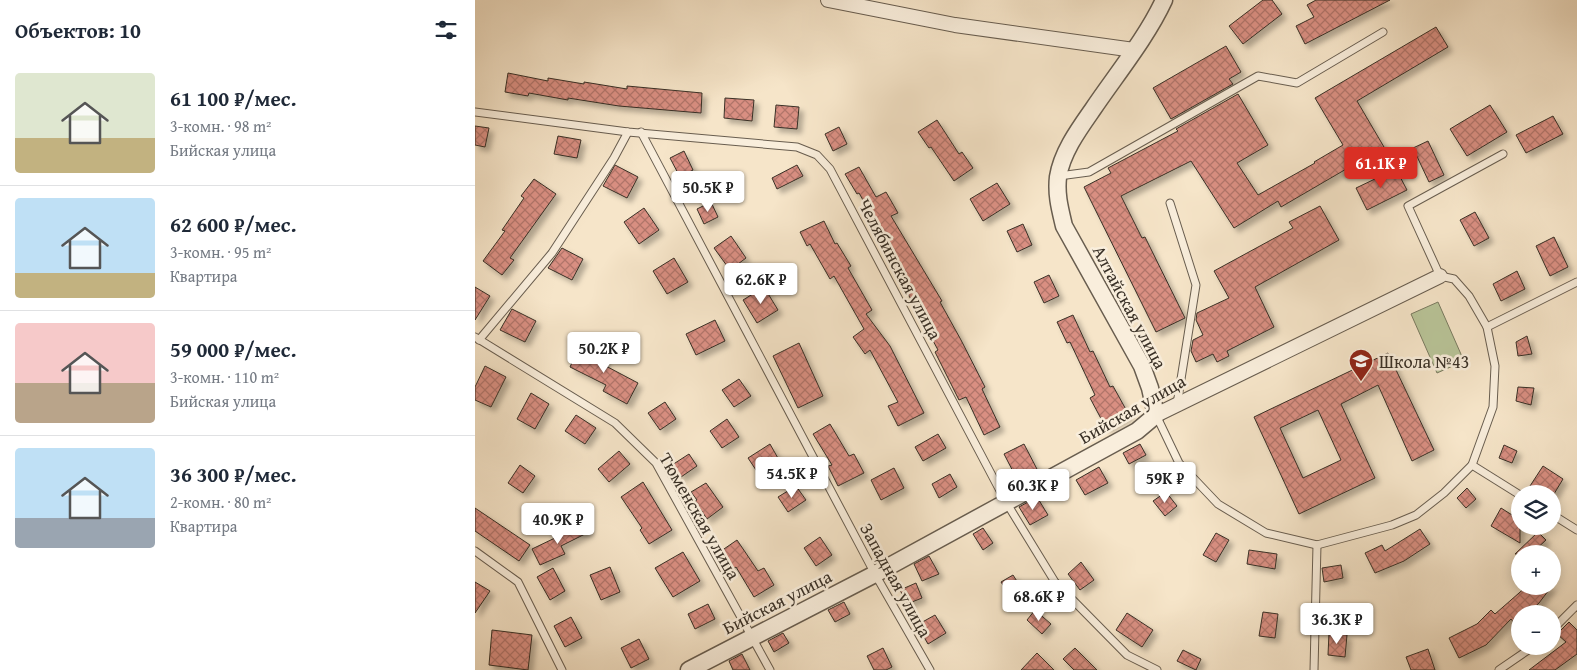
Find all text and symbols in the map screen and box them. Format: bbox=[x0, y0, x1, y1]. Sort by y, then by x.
text: Объектов: 10 bbox=[15, 15, 141, 46]
icon: filters bbox=[432, 16, 460, 44]
text: 61 100 ₽/мес. bbox=[170, 83, 296, 114]
icon: home bbox=[55, 93, 115, 153]
text: 3-комн. · 98 m² bbox=[170, 114, 271, 138]
text: Бийская улица bbox=[170, 138, 276, 162]
pin: 61.1K ₽ bbox=[1335, 146, 1427, 189]
text: 61.1K ₽ bbox=[1355, 151, 1407, 175]
pin: 50.5K ₽ bbox=[662, 170, 754, 213]
text: 50.5K ₽ bbox=[682, 175, 734, 199]
street label: Челябинская улица bbox=[851, 194, 949, 345]
text: 62 600 ₽/мес. bbox=[170, 209, 296, 240]
icon: home bbox=[55, 218, 115, 278]
text: 3-комн. · 95 m² bbox=[170, 240, 271, 264]
street label: Алтайская улица bbox=[1086, 240, 1174, 374]
pin: 62.6K ₽ bbox=[715, 262, 807, 305]
text: Квартира bbox=[170, 264, 237, 288]
text: 62.6K ₽ bbox=[735, 267, 787, 291]
pin: 50.2K ₽ bbox=[558, 332, 650, 374]
text: 59 000 ₽/мес. bbox=[170, 334, 296, 365]
text: 50.2K ₽ bbox=[578, 336, 630, 360]
icon: home bbox=[55, 343, 115, 403]
school or university icon: Школа №43 bbox=[1348, 348, 1374, 382]
place label: Школа №43 bbox=[1379, 348, 1469, 375]
text: 3-комн. · 110 m² bbox=[170, 365, 279, 389]
street label: Бийская улица bbox=[1074, 367, 1191, 451]
text: Бийская улица bbox=[170, 389, 276, 413]
street label: Тюменская улица bbox=[653, 448, 748, 585]
pin: 54.5K ₽ bbox=[746, 456, 838, 499]
text: 36 300 ₽/мес. bbox=[170, 459, 296, 490]
text: 54.5K ₽ bbox=[766, 461, 818, 485]
pin: 59K ₽ bbox=[1130, 462, 1200, 504]
text: 59K ₽ bbox=[1146, 466, 1184, 490]
icon: home bbox=[55, 468, 115, 528]
pin: 60.3K ₽ bbox=[987, 468, 1079, 511]
text: 60.3K ₽ bbox=[1007, 473, 1059, 497]
map controls bbox=[1511, 485, 1561, 655]
button: layers bbox=[1511, 485, 1561, 535]
text: 2-комн. · 80 m² bbox=[170, 490, 271, 514]
pin: 40.9K ₽ bbox=[512, 502, 604, 545]
text: 40.9K ₽ bbox=[532, 507, 584, 531]
text: Квартира bbox=[170, 514, 237, 538]
street label: Западная улица bbox=[853, 518, 939, 642]
button: + bbox=[1511, 545, 1561, 595]
street label: Бийская улица bbox=[718, 563, 837, 641]
pin: 68.6K ₽ bbox=[993, 580, 1085, 622]
text: 68.6K ₽ bbox=[1013, 584, 1065, 608]
pin: 36.3K ₽ bbox=[1291, 602, 1383, 645]
button: − bbox=[1511, 605, 1561, 655]
text: 36.3K ₽ bbox=[1311, 607, 1363, 631]

